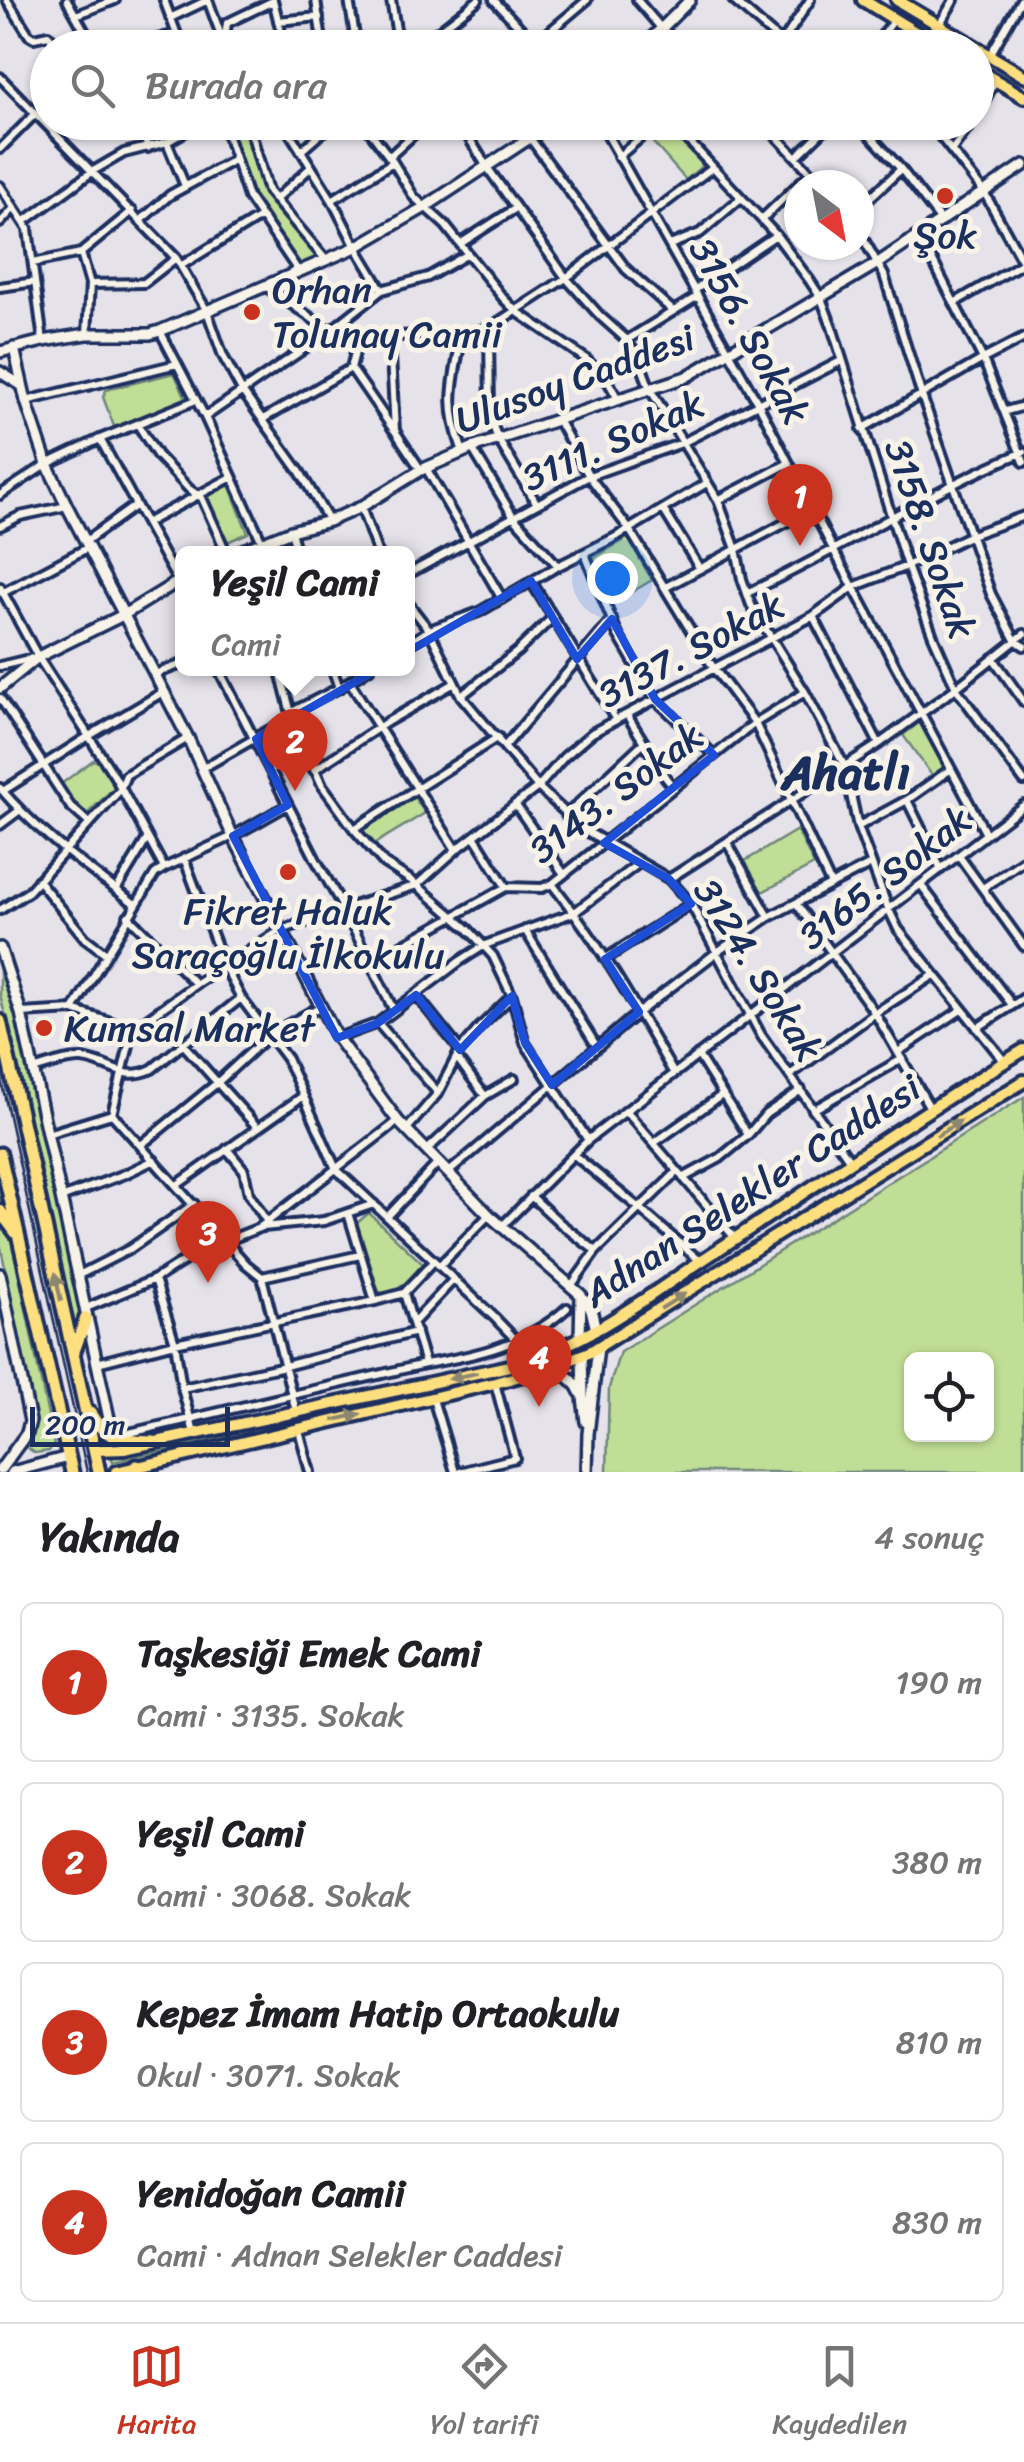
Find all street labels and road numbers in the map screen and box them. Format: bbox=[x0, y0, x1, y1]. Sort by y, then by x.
street label: 3156. Sokak bbox=[670, 225, 828, 437]
street label: Ulusoy Caddesi bbox=[446, 304, 706, 453]
street label: 3111. Sokak bbox=[511, 371, 715, 511]
street label: 3158. Sokak bbox=[865, 430, 995, 648]
street label: 3137. Sokak bbox=[585, 573, 797, 727]
street label: 3143. Sokak bbox=[514, 704, 718, 882]
street label: 3165. Sokak bbox=[783, 788, 987, 968]
street label: 3124. Sokak bbox=[675, 865, 841, 1075]
street label: Adnan Selekler Caddesi bbox=[568, 1055, 936, 1327]

